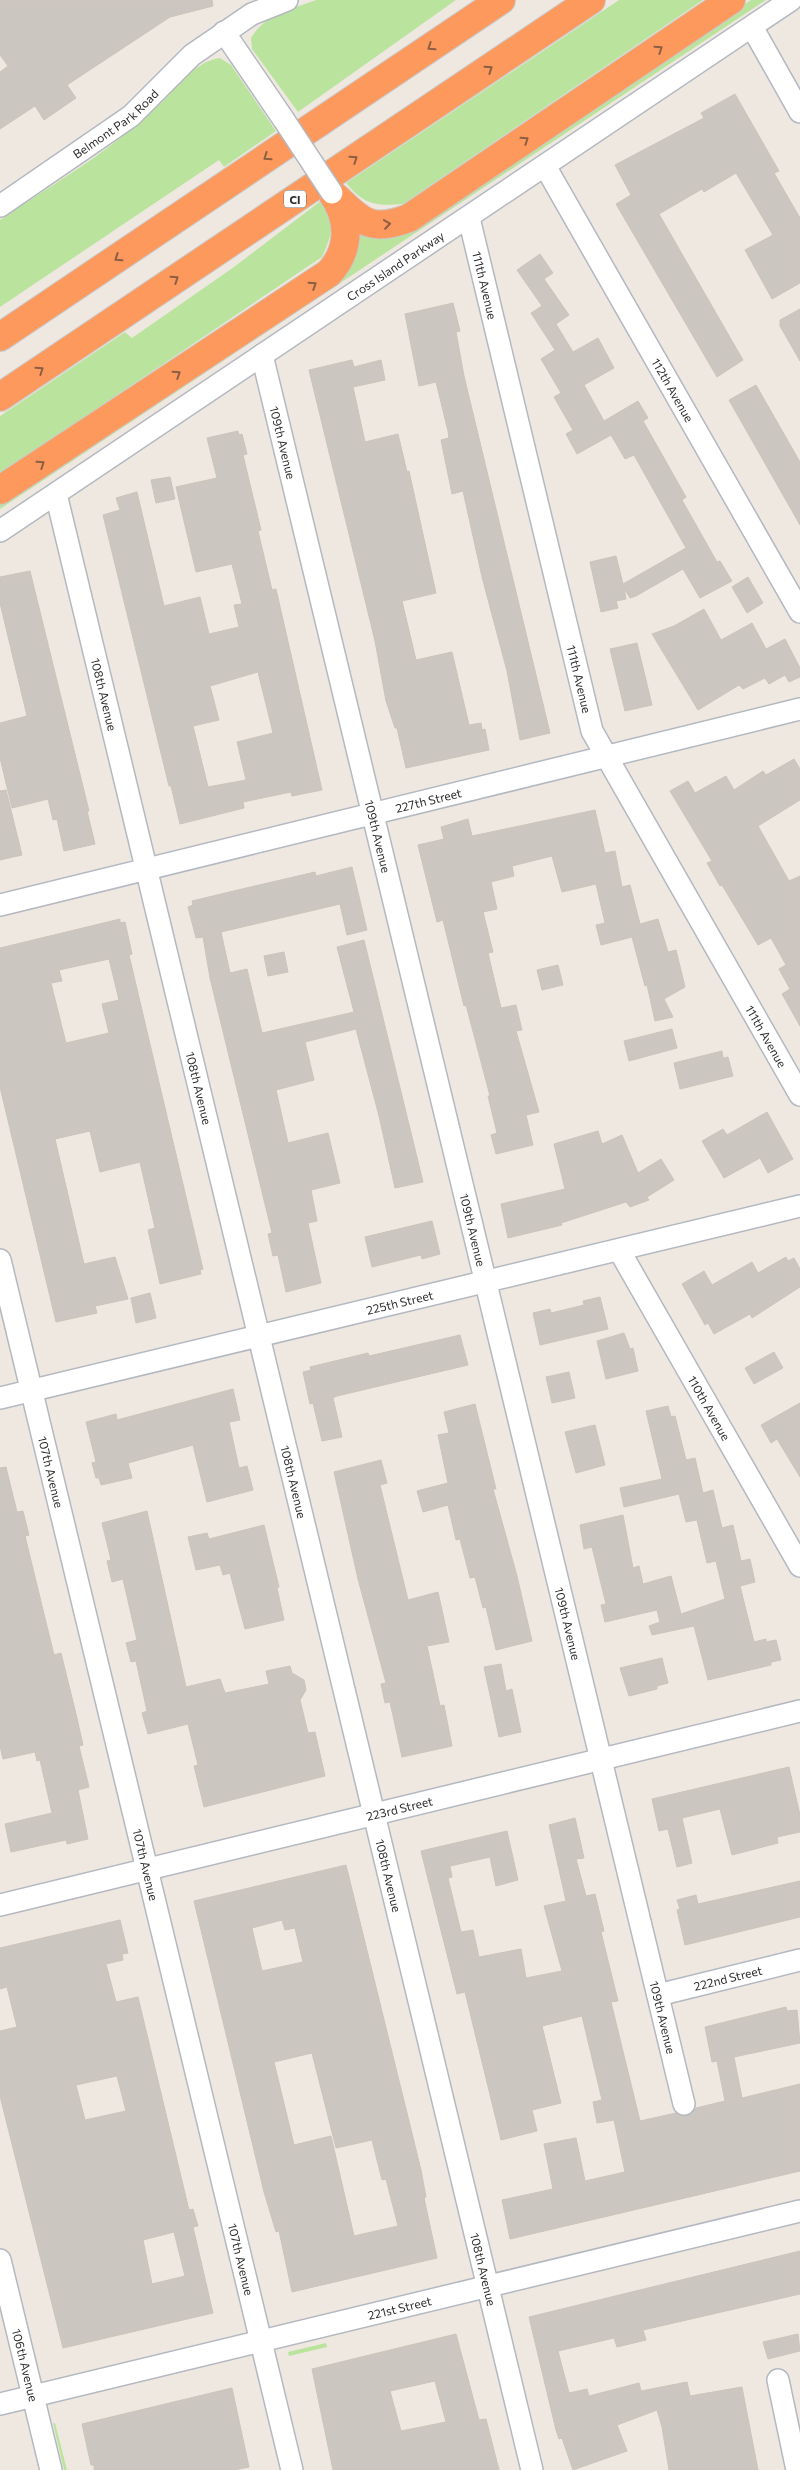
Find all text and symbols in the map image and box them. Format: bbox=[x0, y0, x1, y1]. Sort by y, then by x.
one-way arrow bbox=[427, 41, 437, 50]
one-way arrow bbox=[653, 46, 663, 55]
one-way arrow bbox=[483, 66, 492, 75]
street label: Belmont Park Road bbox=[70, 86, 161, 161]
one-way arrow bbox=[519, 137, 528, 147]
one-way arrow bbox=[264, 151, 273, 160]
one-way arrow bbox=[348, 156, 357, 166]
road number: CI bbox=[284, 190, 306, 208]
one-way arrow bbox=[383, 219, 391, 230]
street label: Cross Island Parkway bbox=[344, 228, 447, 303]
street label: 111th Avenue bbox=[470, 250, 500, 321]
one-way arrow bbox=[114, 252, 124, 261]
one-way arrow bbox=[170, 276, 179, 286]
one-way arrow bbox=[307, 282, 316, 291]
street label: 112th Avenue bbox=[649, 356, 697, 424]
one-way arrow bbox=[35, 367, 44, 376]
one-way arrow bbox=[171, 371, 181, 380]
street label: 109th Avenue bbox=[268, 405, 299, 480]
one-way arrow bbox=[36, 461, 45, 470]
street label: 111th Avenue bbox=[565, 643, 594, 714]
street label: 108th Avenue bbox=[89, 656, 120, 732]
street label: 227th Street bbox=[394, 785, 463, 815]
street label: 109th Avenue bbox=[363, 798, 394, 874]
street label: 111th Avenue bbox=[743, 1002, 790, 1070]
street label: 108th Avenue bbox=[184, 1050, 215, 1126]
street label: 109th Avenue bbox=[458, 1192, 489, 1268]
street label: 225th Street bbox=[365, 1287, 435, 1317]
street label: 110th Avenue bbox=[685, 1373, 734, 1443]
street label: 107th Avenue bbox=[36, 1435, 67, 1509]
street label: 108th Avenue bbox=[278, 1444, 309, 1520]
street label: 109th Avenue bbox=[553, 1586, 584, 1661]
street label: 223rd Street bbox=[365, 1793, 434, 1823]
street label: 107th Avenue bbox=[130, 1827, 161, 1902]
street label: 108th Avenue bbox=[373, 1838, 404, 1913]
street label: 222nd Street bbox=[692, 1963, 764, 1993]
street label: 109th Avenue bbox=[648, 1979, 679, 2055]
street label: 107th Avenue bbox=[226, 2222, 257, 2297]
street label: 108th Avenue bbox=[468, 2231, 499, 2307]
street label: 221st Street bbox=[366, 2293, 433, 2322]
street label: 106th Avenue bbox=[10, 2327, 41, 2403]

